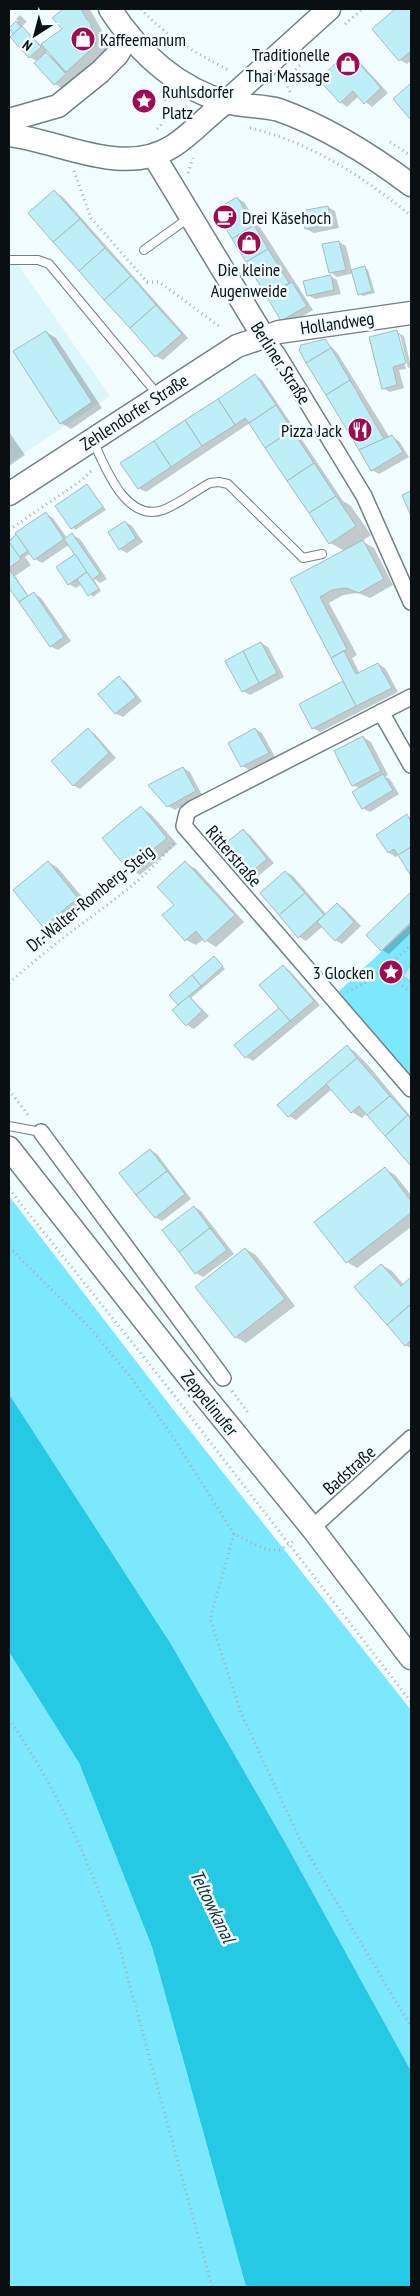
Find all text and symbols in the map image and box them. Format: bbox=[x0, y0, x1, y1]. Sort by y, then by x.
north arrow bbox=[10, 10, 60, 60]
shop icon: Kaffeemanum bbox=[70, 26, 96, 52]
place label: Kaffeemanum bbox=[100, 28, 186, 51]
text: N bbox=[19, 36, 36, 55]
place label: Traditionelle Thai Massage bbox=[246, 43, 330, 87]
shop icon: Traditionelle Thai Massage bbox=[335, 51, 361, 77]
place label: Ruhlsdorfer Platz bbox=[162, 80, 234, 124]
place icon: Ruhlsdorfer Platz bbox=[131, 88, 157, 114]
cafe icon: Drei Käsehoch bbox=[212, 204, 238, 230]
place label: Drei Käsehoch bbox=[242, 206, 331, 229]
shop icon: Die kleine Augenweide bbox=[236, 230, 262, 256]
place label: Die kleine Augenweide bbox=[211, 258, 287, 302]
street label: Hollandweg bbox=[299, 306, 375, 340]
street label: Berliner Straße bbox=[246, 317, 316, 409]
street label: Zehlendorfer Straße bbox=[76, 369, 192, 455]
restaurant icon: Pizza Jack bbox=[347, 417, 373, 443]
place label: Pizza Jack bbox=[281, 419, 342, 442]
street label: Ritterstraße bbox=[201, 821, 267, 891]
street label: Dr.-Walter-Romberg-Steig bbox=[22, 839, 158, 957]
place icon: 3 Glocken bbox=[378, 959, 404, 985]
place label: 3 Glocken bbox=[313, 961, 374, 984]
street label: Zeppelinufer bbox=[176, 1365, 244, 1441]
street label: Badstraße bbox=[318, 1440, 380, 1500]
water label: Teltowkanal bbox=[185, 1865, 242, 1948]

